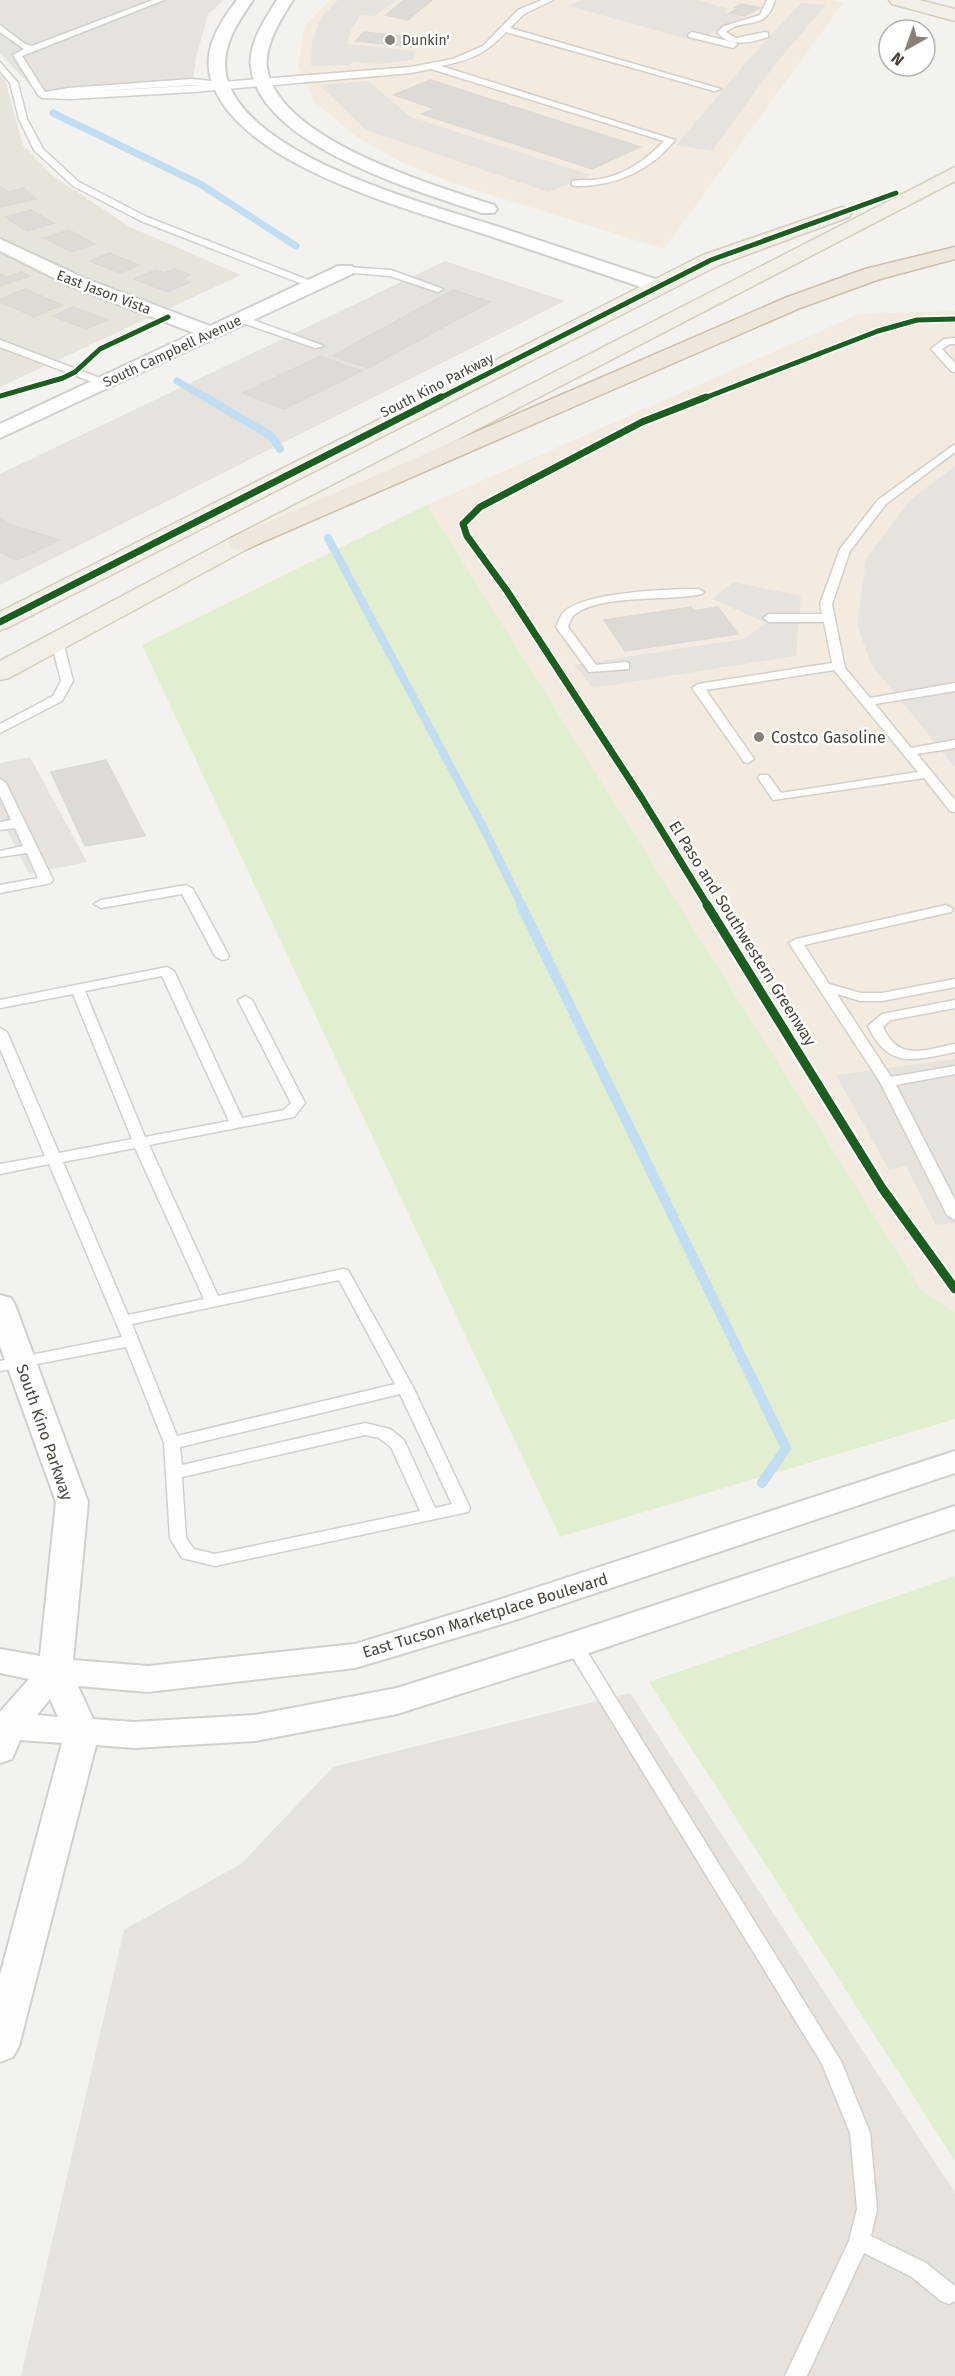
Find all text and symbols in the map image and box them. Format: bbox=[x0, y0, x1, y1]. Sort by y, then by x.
north arrow bbox=[877, 18, 937, 78]
place label: Dunkin' bbox=[402, 32, 450, 49]
marker: Dunkin' bbox=[383, 33, 397, 47]
text: N bbox=[888, 48, 908, 70]
street label: East Jason Vista bbox=[54, 267, 153, 318]
street label: South Campbell Avenue bbox=[100, 312, 244, 391]
street label: South Kino Parkway bbox=[378, 349, 497, 421]
place label: Costco Gasoline bbox=[771, 728, 886, 747]
marker: Costco Gasoline bbox=[752, 730, 766, 744]
street label: El Paso and Southwestern Greenway bbox=[665, 817, 820, 1049]
street label: South Kino Parkway bbox=[12, 1362, 77, 1503]
street label: East Tucson Marketplace Boulevard bbox=[360, 1569, 610, 1662]

